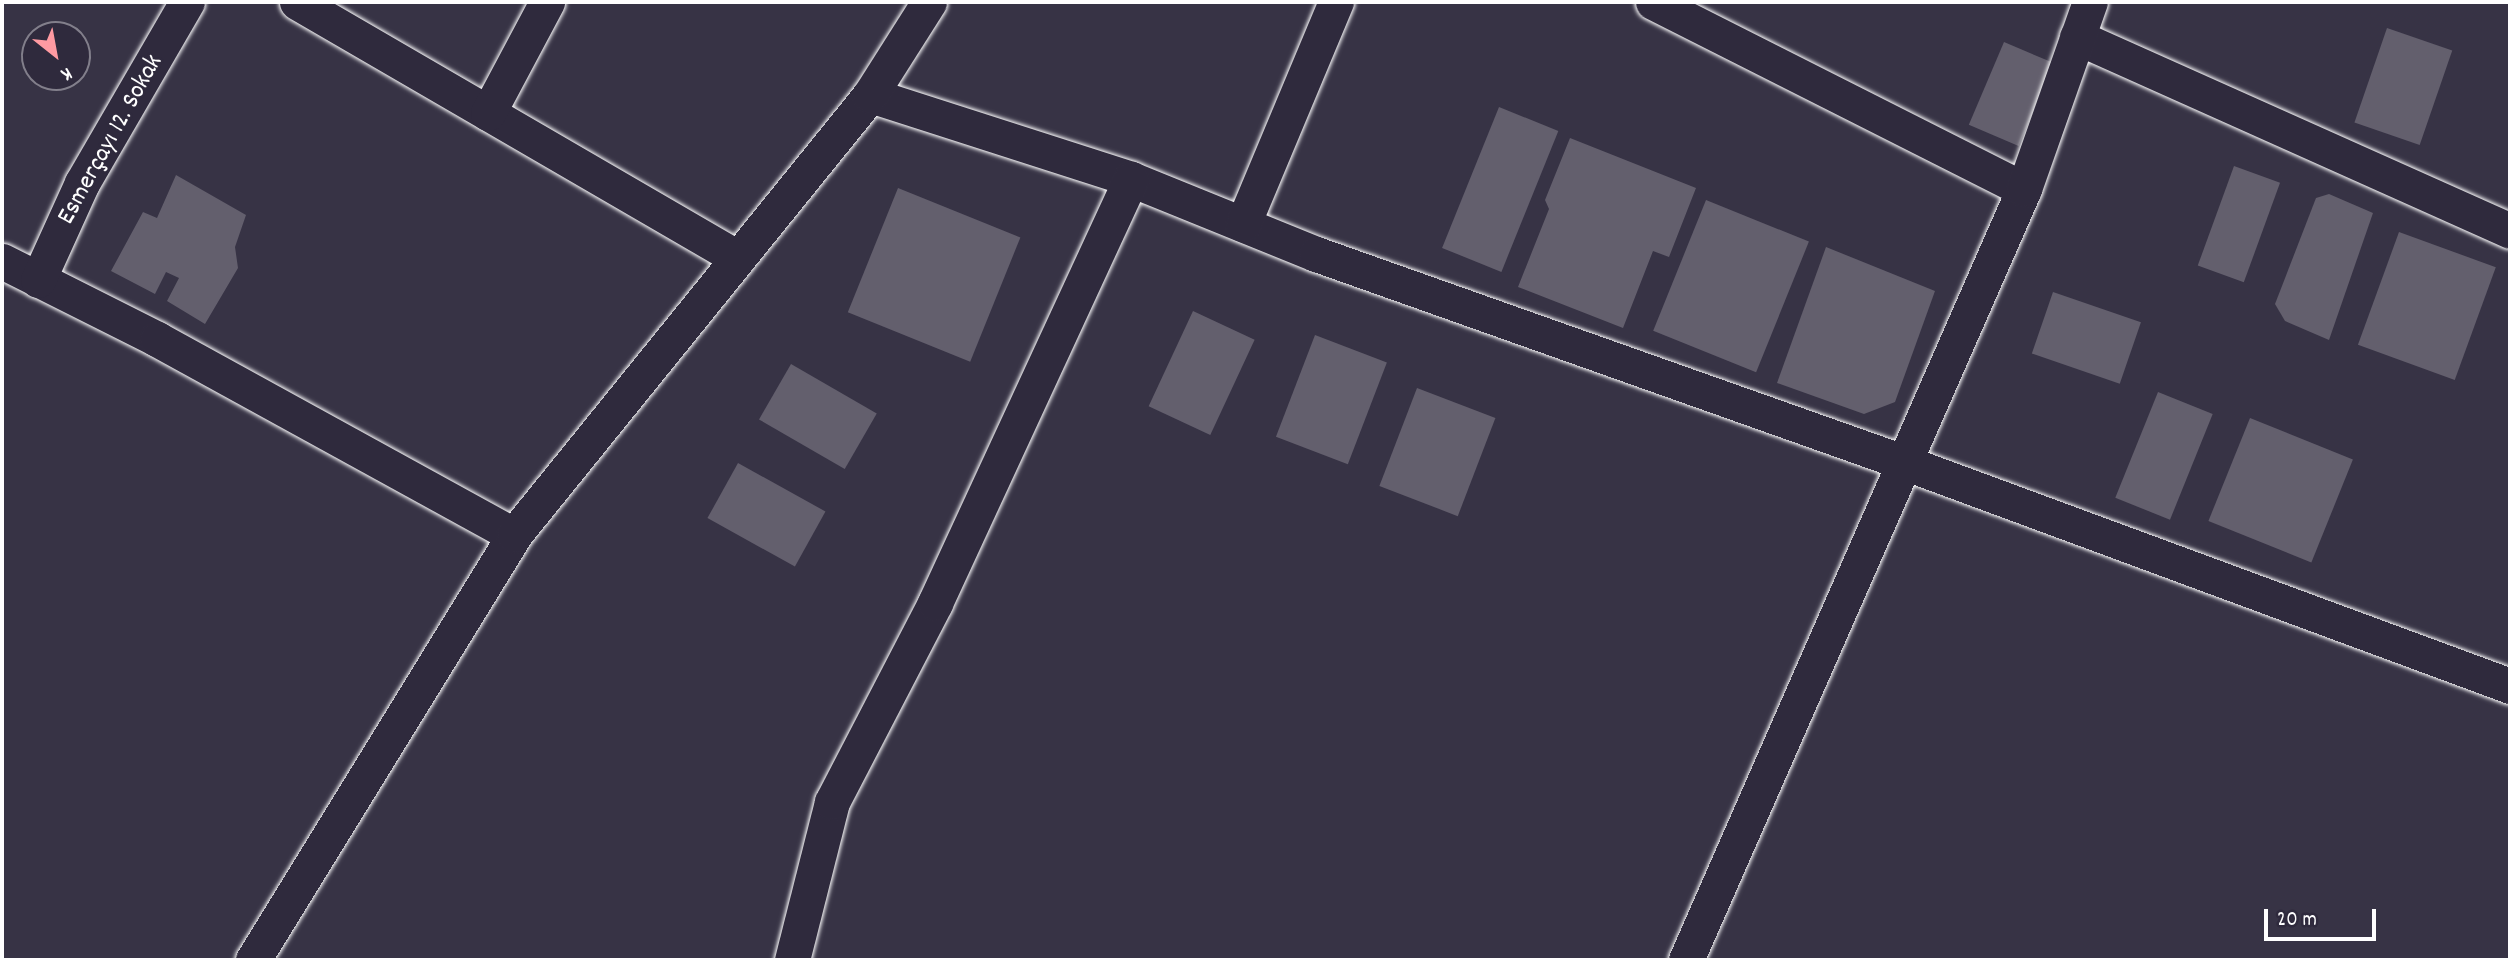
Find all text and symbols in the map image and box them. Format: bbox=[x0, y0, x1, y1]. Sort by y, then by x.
north arrow bbox=[21, 21, 91, 91]
street label: Esmerçayı 12. Sokak bbox=[51, 50, 171, 230]
text: K bbox=[55, 59, 77, 87]
scale bar bbox=[2267, 895, 2379, 939]
text: 20 m bbox=[2277, 906, 2317, 936]

